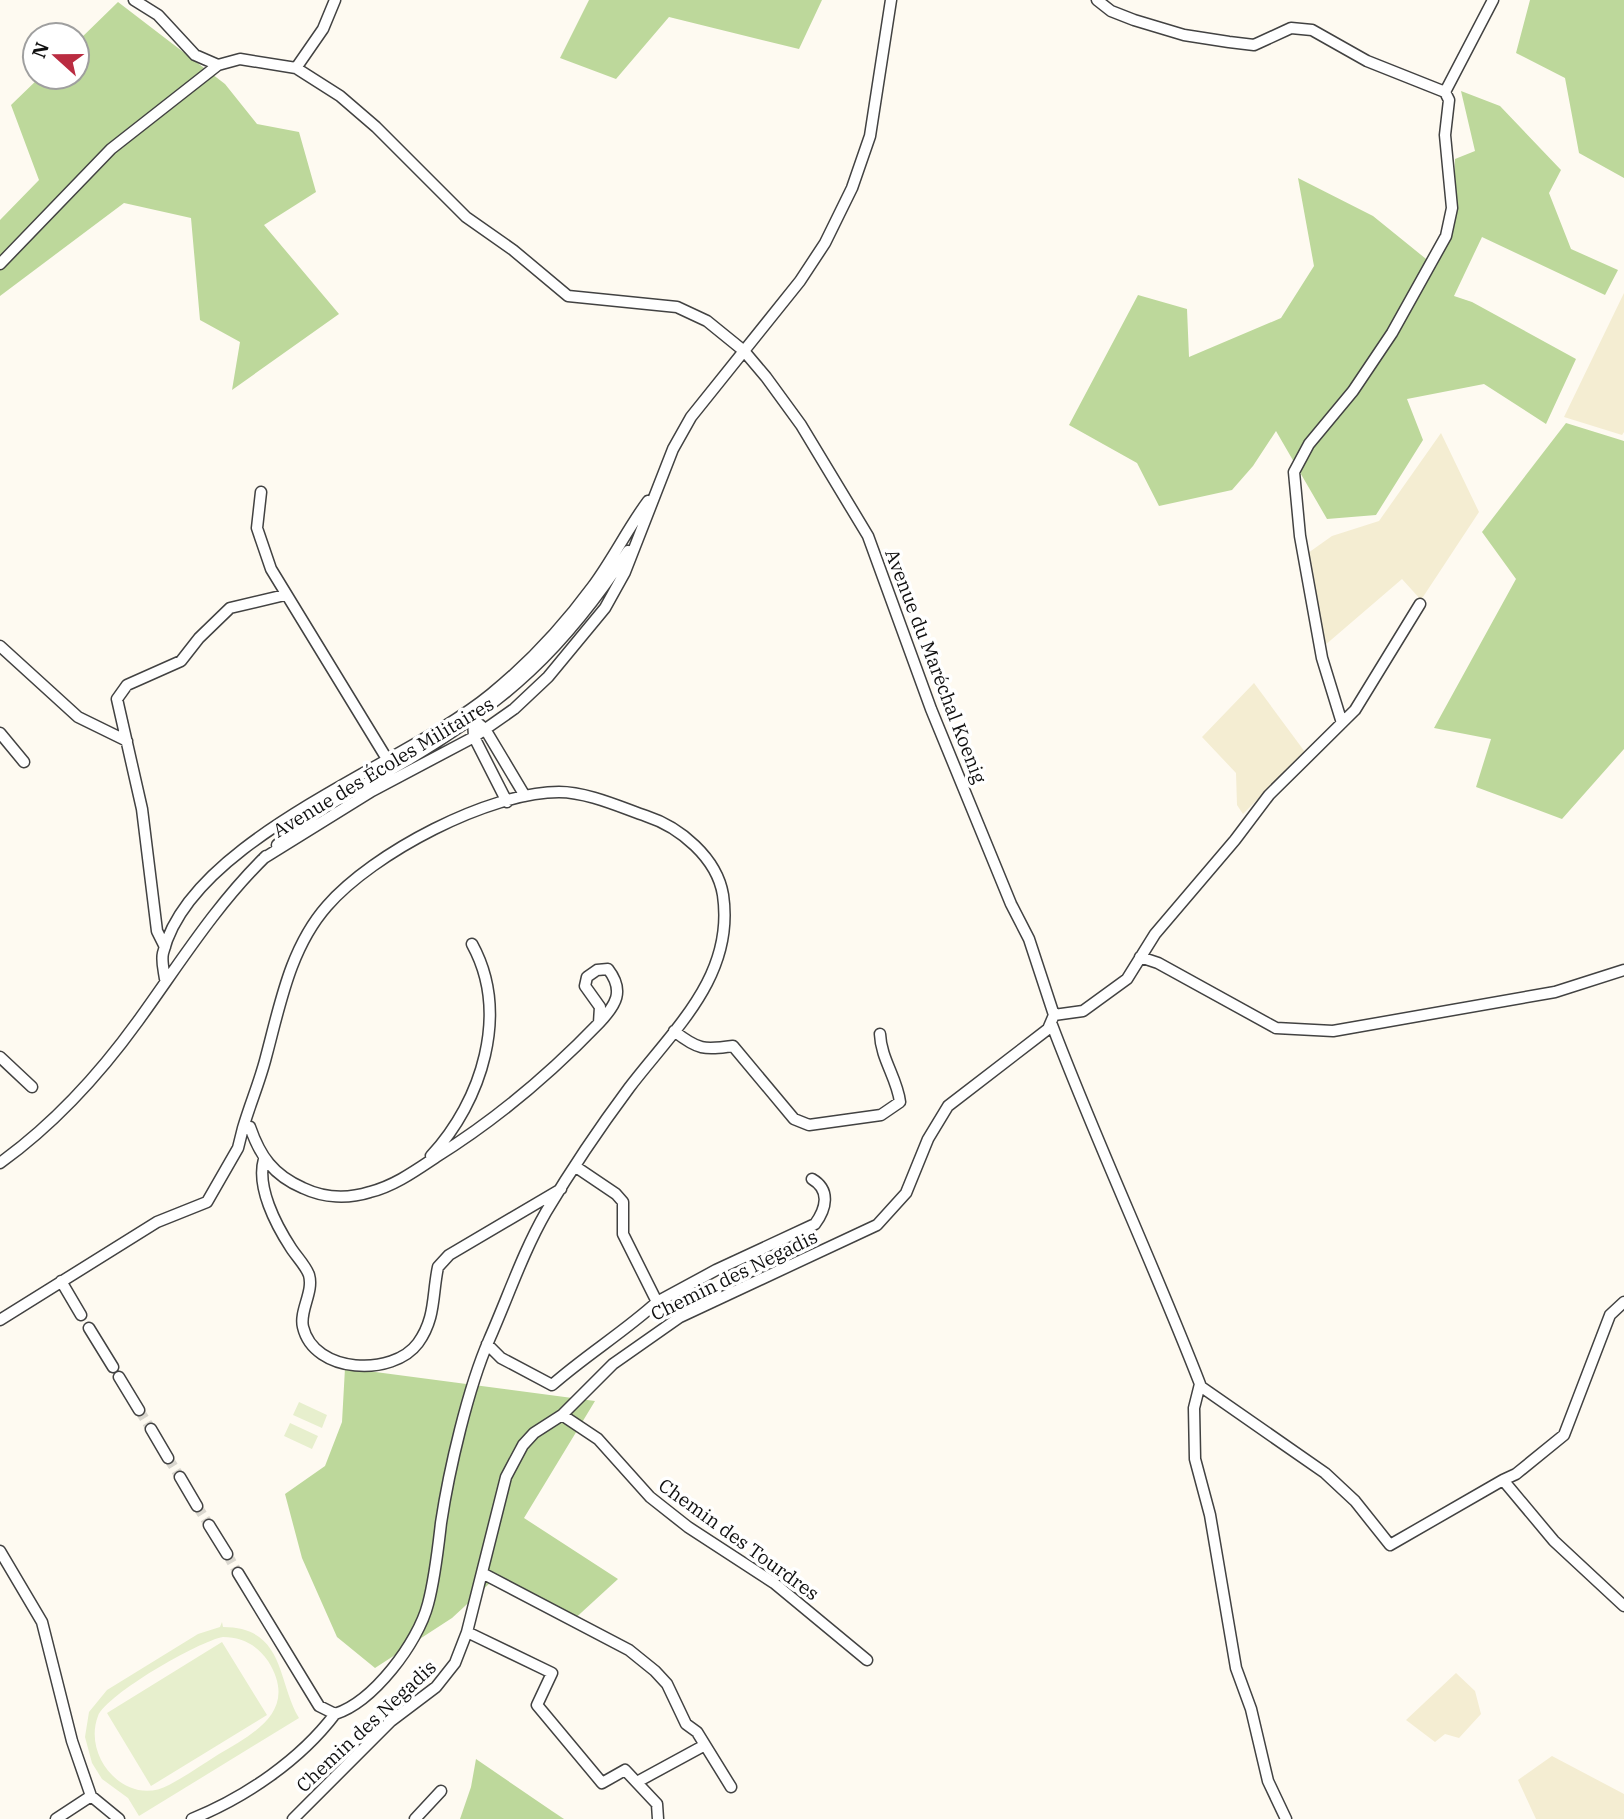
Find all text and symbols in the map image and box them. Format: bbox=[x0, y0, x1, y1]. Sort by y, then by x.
north arrow bbox=[21, 21, 91, 91]
text: N bbox=[26, 39, 54, 61]
street label: Avenue du Maréchal Koenig bbox=[880, 545, 992, 787]
street label: Avenue des Écoles Militaires bbox=[268, 691, 498, 843]
street label: Chemin des Negadis bbox=[647, 1224, 821, 1326]
street label: Chemin des Tourdres bbox=[654, 1473, 824, 1605]
street label: Chemin des Negadis bbox=[291, 1655, 441, 1797]

